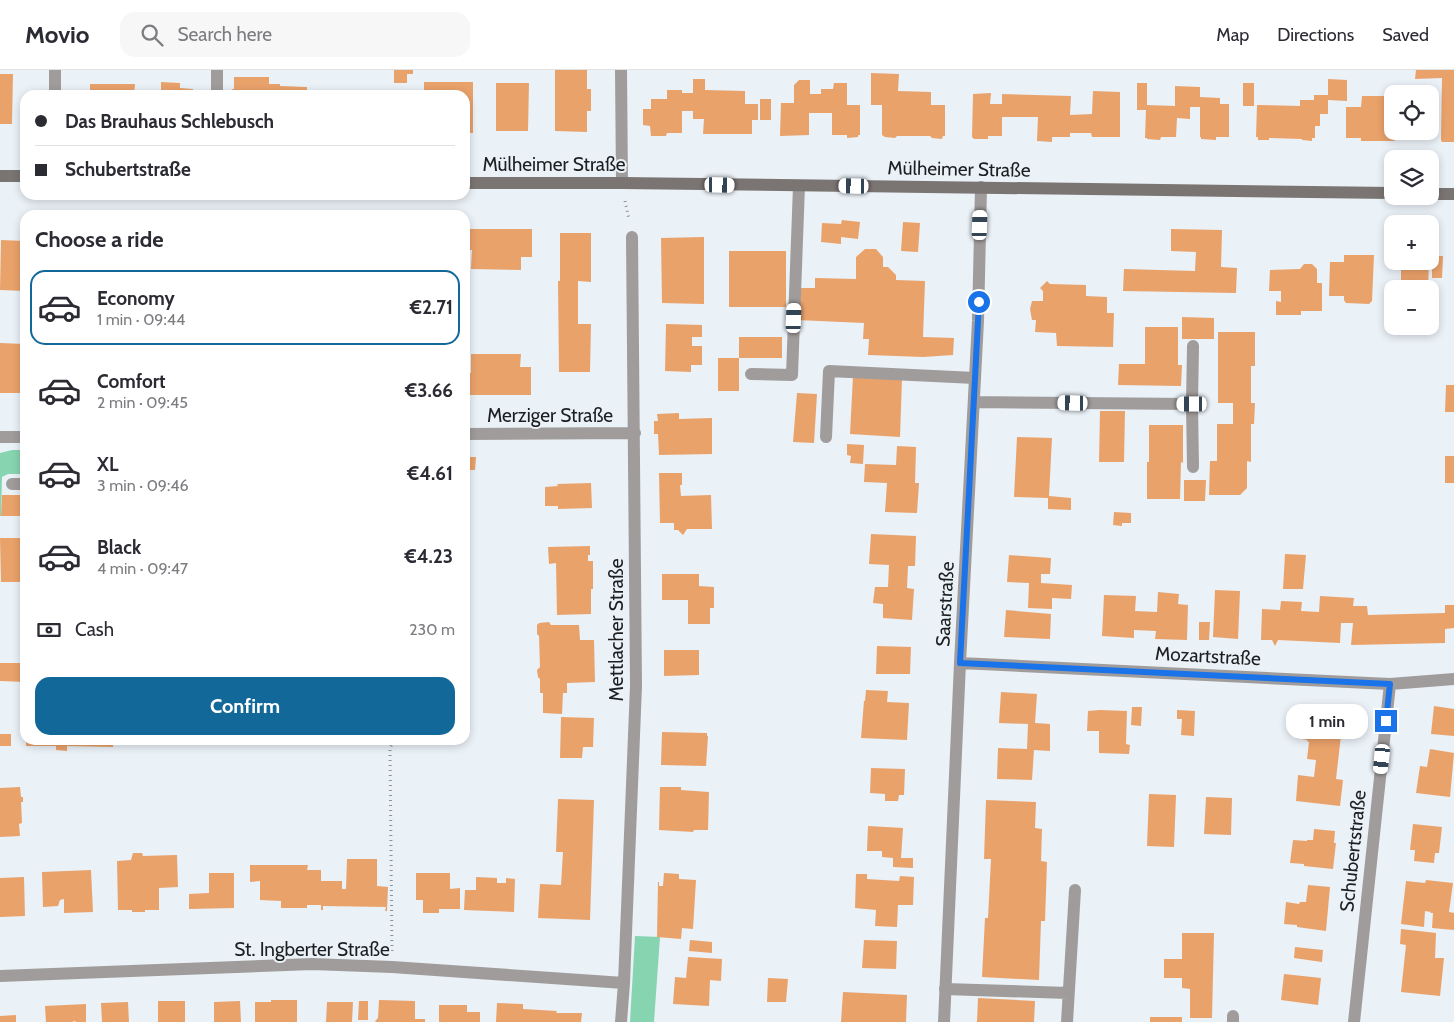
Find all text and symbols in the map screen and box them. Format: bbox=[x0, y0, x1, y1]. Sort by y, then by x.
search box bbox=[120, 12, 470, 57]
text: Movio bbox=[25, 20, 90, 49]
icon: search bbox=[138, 21, 166, 49]
text: Search here bbox=[178, 23, 272, 46]
text: Map bbox=[1216, 24, 1249, 46]
text: Directions bbox=[1277, 24, 1354, 46]
text: Saved bbox=[1382, 24, 1429, 46]
map controls bbox=[1384, 85, 1439, 335]
button: locate bbox=[1384, 85, 1439, 140]
text: Das Brauhaus Schlebusch bbox=[65, 110, 274, 133]
button: layers bbox=[1384, 150, 1439, 205]
street label: Mülheimer Straße bbox=[482, 153, 626, 176]
street label: Mülheimer Straße bbox=[887, 156, 1031, 182]
text: Schubertstraße bbox=[65, 158, 191, 181]
car bbox=[704, 177, 735, 193]
car bbox=[838, 178, 869, 194]
car bbox=[971, 210, 988, 240]
button: + bbox=[1384, 215, 1439, 270]
text: Choose a ride bbox=[35, 226, 164, 253]
button: − bbox=[1384, 280, 1439, 335]
icon: car bbox=[37, 285, 82, 330]
text: Economy bbox=[97, 287, 175, 310]
route start bbox=[968, 291, 990, 313]
text: €2.71 bbox=[410, 296, 453, 319]
car bbox=[785, 303, 802, 333]
text: 1 min · 09:44 bbox=[97, 310, 185, 329]
icon: car bbox=[37, 368, 82, 413]
text: Comfort bbox=[97, 370, 166, 393]
text: €3.66 bbox=[405, 379, 453, 402]
text: 2 min · 09:45 bbox=[97, 393, 188, 412]
car bbox=[1057, 395, 1088, 411]
car bbox=[1177, 397, 1207, 412]
street label: Merziger Straße bbox=[487, 404, 613, 427]
icon: car bbox=[37, 451, 82, 496]
text: XL bbox=[97, 453, 118, 476]
text: €4.61 bbox=[407, 462, 453, 485]
text: 3 min · 09:46 bbox=[97, 476, 189, 495]
icon: car bbox=[37, 534, 82, 579]
text: Black bbox=[97, 536, 141, 559]
text: €4.23 bbox=[405, 545, 453, 568]
street label: Mettlacher Straße bbox=[605, 558, 628, 702]
text: 4 min · 09:47 bbox=[97, 559, 188, 578]
street label: Saarstraße bbox=[931, 561, 959, 647]
icon: cash bbox=[35, 616, 63, 644]
text: Cash bbox=[75, 618, 114, 641]
text: 230 m bbox=[409, 620, 455, 639]
street label: Mozartstraße bbox=[1155, 642, 1262, 670]
button: Confirm bbox=[35, 677, 455, 735]
callout: 1 min bbox=[1286, 704, 1368, 738]
route end bbox=[1375, 710, 1397, 732]
text: 1 min bbox=[1309, 712, 1345, 731]
car bbox=[1372, 743, 1391, 775]
street label: Schubertstraße bbox=[1335, 789, 1371, 913]
street label: St. Ingberter Straße bbox=[234, 938, 390, 961]

